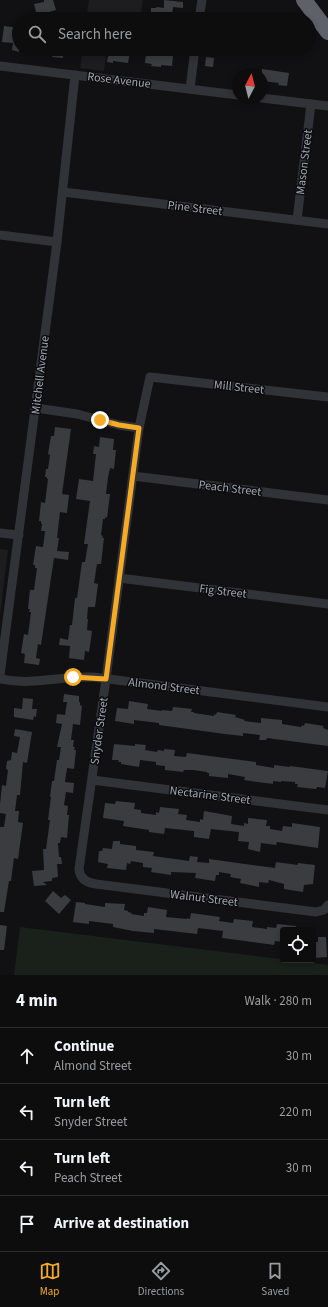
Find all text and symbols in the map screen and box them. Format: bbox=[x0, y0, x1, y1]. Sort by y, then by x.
search box bbox=[12, 12, 316, 56]
icon: search bbox=[26, 23, 48, 45]
text: Search here bbox=[58, 24, 132, 45]
street label: Rose Avenue bbox=[86, 68, 152, 93]
north arrow bbox=[232, 68, 268, 104]
street label: Mason Street bbox=[292, 129, 317, 196]
street label: Pine Street bbox=[167, 197, 223, 220]
street label: Mitchell Avenue bbox=[27, 335, 54, 415]
street label: Mill Street bbox=[213, 376, 265, 399]
route end bbox=[91, 411, 109, 429]
street label: Peach Street bbox=[198, 476, 262, 501]
street label: Fig Street bbox=[198, 580, 248, 603]
route start bbox=[64, 668, 82, 686]
street label: Almond Street bbox=[127, 674, 201, 699]
street label: Snyder Street bbox=[86, 696, 113, 766]
street label: Nectarine Street bbox=[169, 782, 251, 809]
street label: Walnut Street bbox=[169, 886, 239, 911]
map controls bbox=[280, 927, 316, 963]
button: locate bbox=[280, 927, 316, 963]
text: 4 min bbox=[16, 989, 57, 1013]
text: Walk · 280 m bbox=[244, 992, 312, 1010]
text: Continue bbox=[54, 1036, 114, 1057]
icon: ahead bbox=[16, 1045, 38, 1067]
text: 30 m bbox=[286, 1047, 312, 1065]
text: Almond Street bbox=[54, 1057, 132, 1075]
text: Turn left bbox=[54, 1092, 110, 1113]
icon: left bbox=[16, 1101, 38, 1123]
text: 220 m bbox=[279, 1103, 312, 1121]
text: Snyder Street bbox=[54, 1113, 127, 1131]
text: Turn left bbox=[54, 1148, 110, 1169]
icon: left bbox=[16, 1157, 38, 1179]
text: 30 m bbox=[286, 1159, 312, 1177]
text: Peach Street bbox=[54, 1169, 122, 1187]
icon: arrive bbox=[16, 1213, 38, 1235]
text: Arrive at destination bbox=[54, 1213, 189, 1234]
tab: Map bbox=[39, 1260, 61, 1299]
tab: Directions bbox=[138, 1260, 184, 1299]
tab: Saved bbox=[261, 1260, 289, 1299]

